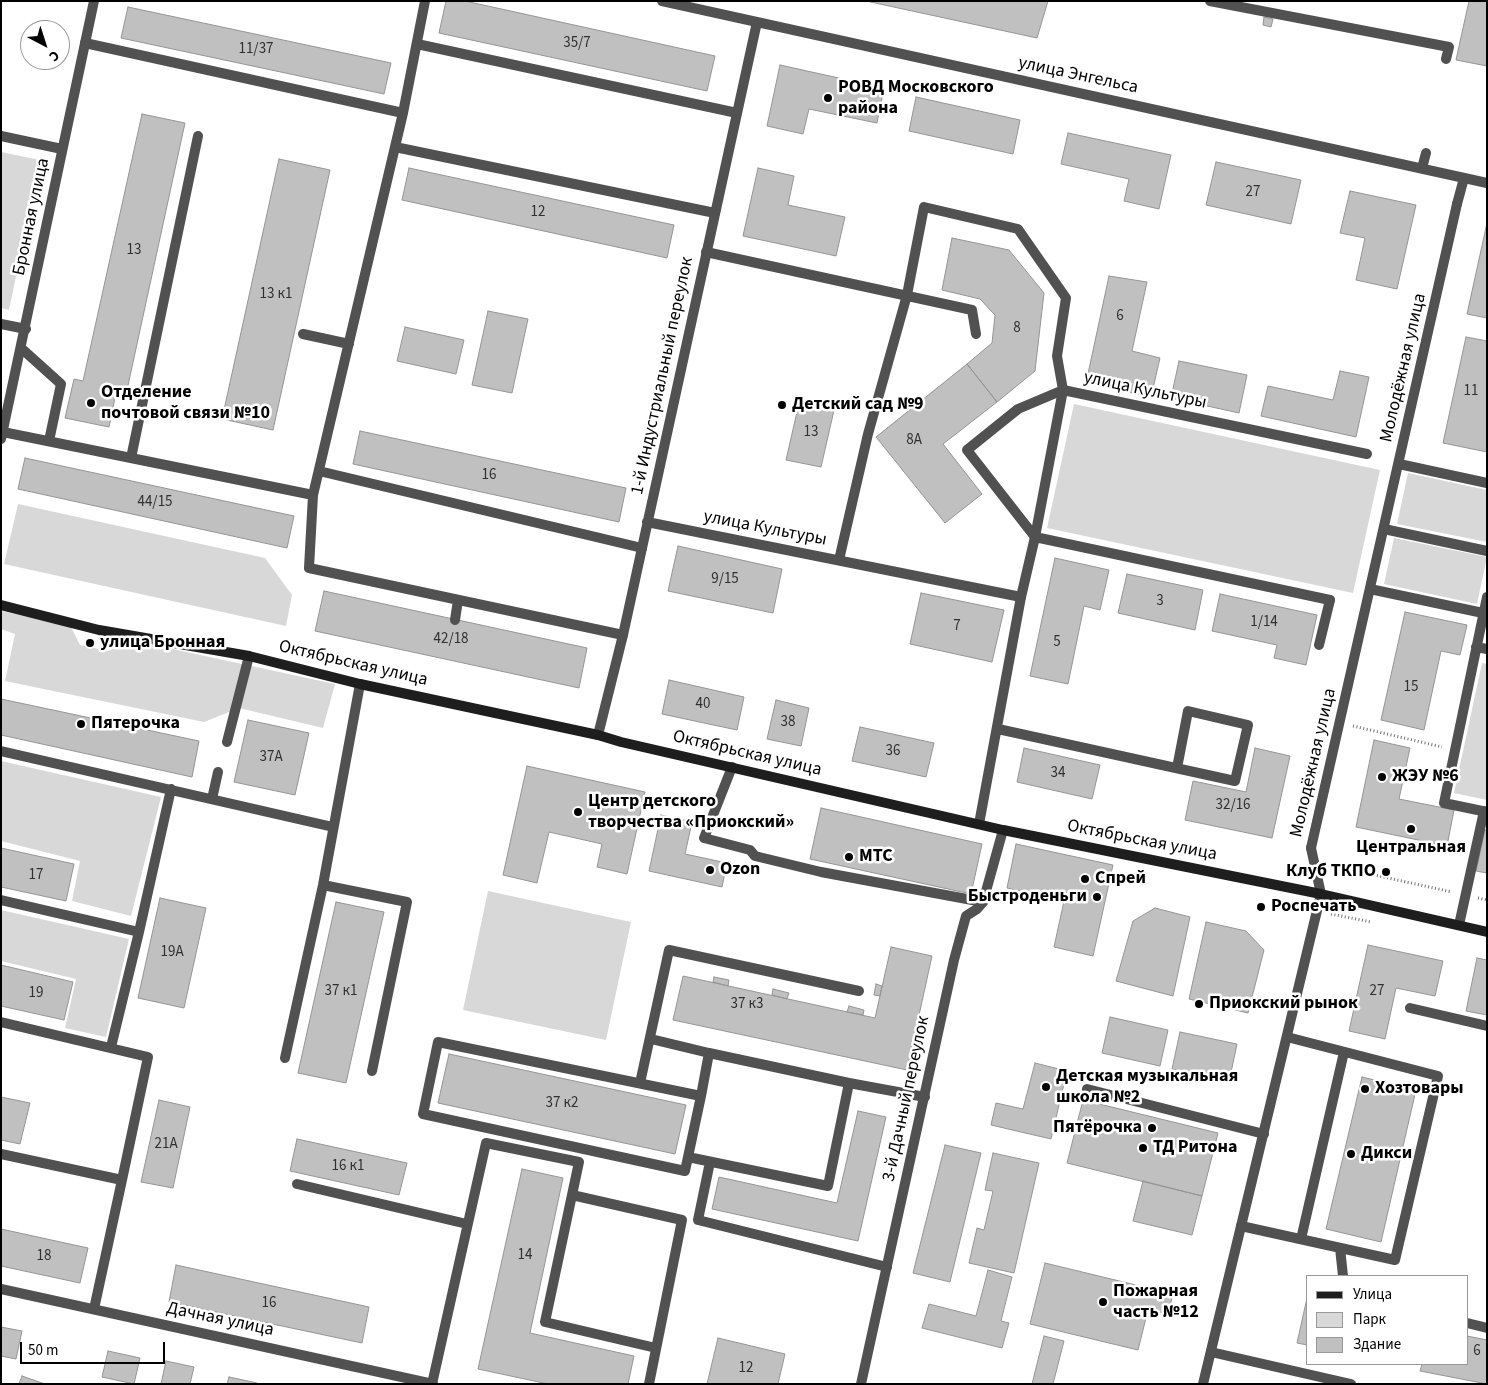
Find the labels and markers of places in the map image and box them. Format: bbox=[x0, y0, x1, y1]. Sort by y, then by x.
place label: РОВД Московского района bbox=[838, 77, 994, 120]
marker: РОВД Московского района bbox=[822, 92, 834, 104]
place label: Отделение почтовой связи №10 bbox=[101, 382, 270, 424]
place label: Детский сад №9 bbox=[792, 394, 924, 416]
marker: Отделение почтовой связи №10 bbox=[85, 397, 97, 409]
marker: Детский сад №9 bbox=[776, 399, 788, 411]
place label: улица Бронная bbox=[100, 632, 225, 654]
marker: улица Бронная bbox=[84, 637, 96, 649]
place label: Пятерочка bbox=[91, 713, 180, 735]
marker: Пятерочка bbox=[75, 718, 87, 730]
place label: ЖЭУ №6 bbox=[1392, 766, 1459, 788]
marker: ЖЭУ №6 bbox=[1376, 771, 1388, 783]
place label: Центр детского творчества «Приокский» bbox=[588, 791, 794, 834]
marker: Центр детского творчества «Приокский» bbox=[572, 806, 584, 818]
marker: Центральная bbox=[1405, 823, 1417, 835]
place label: Центральная bbox=[1356, 837, 1466, 859]
place label: МТС bbox=[859, 846, 893, 868]
marker: МТС bbox=[843, 851, 855, 863]
place label: Ozon bbox=[720, 859, 760, 881]
place label: Клуб ТКПО bbox=[1286, 861, 1376, 883]
marker: Ozon bbox=[704, 864, 716, 876]
marker: Клуб ТКПО bbox=[1380, 866, 1392, 878]
place label: Спрей bbox=[1095, 868, 1146, 890]
marker: Спрей bbox=[1079, 873, 1091, 885]
place label: Быстроденьги bbox=[968, 886, 1087, 908]
marker: Быстроденьги bbox=[1091, 891, 1103, 903]
place label: Роспечать bbox=[1271, 896, 1357, 918]
marker: Роспечать bbox=[1255, 901, 1267, 913]
place label: Приокский рынок bbox=[1209, 993, 1358, 1015]
marker: Приокский рынок bbox=[1193, 998, 1205, 1010]
place label: Детская музыкальная школа №2 bbox=[1056, 1066, 1238, 1108]
place label: Хозтовары bbox=[1375, 1078, 1464, 1100]
marker: Детская музыкальная школа №2 bbox=[1040, 1081, 1052, 1093]
marker: Хозтовары bbox=[1359, 1083, 1371, 1095]
place label: Пятёрочка bbox=[1053, 1117, 1142, 1139]
marker: Пятёрочка bbox=[1146, 1122, 1158, 1134]
place label: ТД Ритона bbox=[1153, 1137, 1238, 1159]
marker: ТД Ритона bbox=[1137, 1142, 1149, 1154]
place label: Дикси bbox=[1361, 1143, 1412, 1165]
marker: Дикси bbox=[1345, 1148, 1357, 1160]
place label: Пожарная часть №12 bbox=[1113, 1281, 1199, 1324]
marker: Пожарная часть №12 bbox=[1097, 1296, 1109, 1308]

